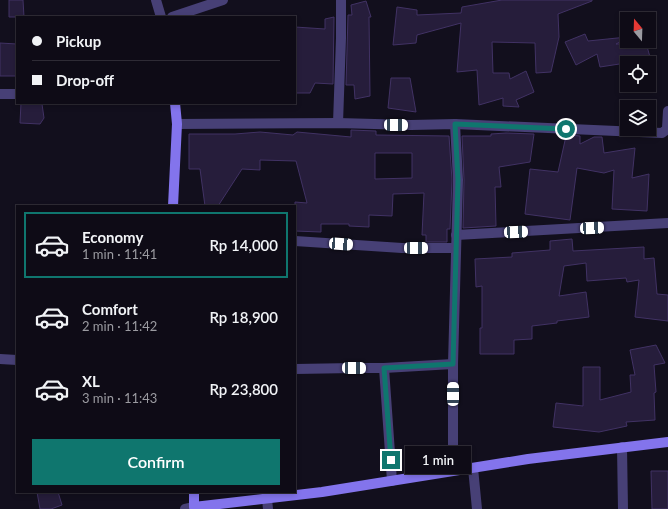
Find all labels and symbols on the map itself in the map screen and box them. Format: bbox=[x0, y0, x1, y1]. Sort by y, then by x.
north arrow bbox=[620, 12, 656, 48]
car bbox=[384, 119, 408, 131]
route start bbox=[557, 120, 575, 138]
car bbox=[580, 221, 604, 235]
car bbox=[504, 225, 528, 239]
car bbox=[329, 237, 353, 251]
car bbox=[404, 242, 428, 254]
car bbox=[342, 362, 366, 374]
car bbox=[447, 382, 459, 406]
callout: 1 min bbox=[405, 446, 471, 474]
route end bbox=[382, 451, 400, 469]

